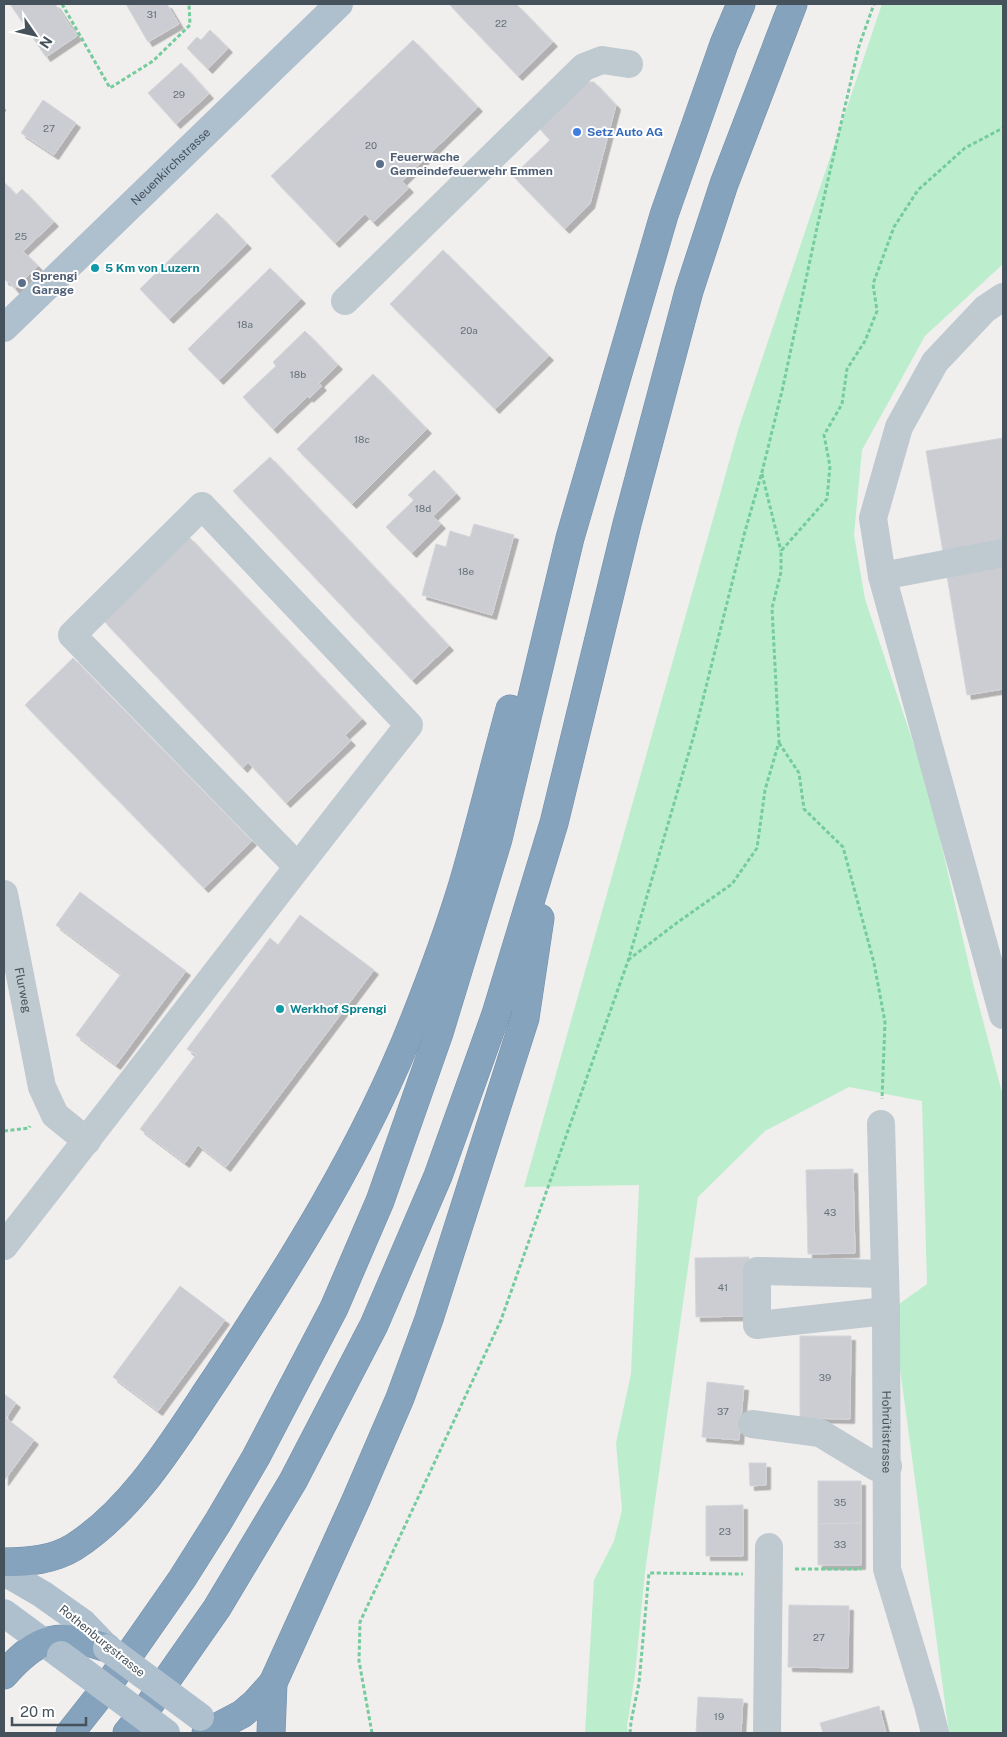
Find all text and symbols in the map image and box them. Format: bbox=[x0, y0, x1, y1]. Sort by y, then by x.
house number: 31 bbox=[147, 8, 157, 20]
north arrow bbox=[10, 10, 60, 60]
house number: 22 bbox=[495, 17, 507, 29]
text: N bbox=[36, 33, 55, 51]
house number: 29 bbox=[173, 88, 185, 100]
house number: 27 bbox=[43, 122, 55, 134]
street label: Neuenkirchstrasse bbox=[128, 125, 213, 208]
place label: Setz Auto AG bbox=[587, 125, 663, 139]
marker: Setz Auto AG bbox=[571, 126, 583, 138]
house number: 20 bbox=[365, 139, 377, 151]
place label: Feuerwache Gemeindefeuerwehr Emmen bbox=[390, 150, 553, 178]
marker: Feuerwache Gemeindefeuerwehr Emmen bbox=[374, 158, 386, 170]
house number: 25 bbox=[15, 230, 27, 242]
place label: 5 Km von Luzern bbox=[105, 261, 200, 275]
marker: 5 Km von Luzern bbox=[89, 262, 101, 274]
place label: Sprengi Garage bbox=[32, 269, 77, 297]
marker: Sprengi Garage bbox=[16, 277, 28, 289]
house number: 18a bbox=[237, 318, 253, 330]
house number: 20a bbox=[460, 324, 478, 336]
house number: 18b bbox=[290, 368, 306, 380]
house number: 18c bbox=[354, 433, 370, 445]
house number: 18d bbox=[415, 502, 431, 514]
house number: 18e bbox=[458, 565, 474, 577]
street label: Flurweg bbox=[12, 966, 34, 1014]
place label: Werkhof Sprengi bbox=[290, 1002, 386, 1016]
marker: Werkhof Sprengi bbox=[274, 1003, 286, 1015]
house number: 43 bbox=[824, 1206, 836, 1218]
house number: 41 bbox=[718, 1281, 728, 1293]
house number: 39 bbox=[819, 1371, 831, 1383]
street label: Hohrütistrasse bbox=[879, 1391, 894, 1474]
house number: 37 bbox=[717, 1405, 729, 1417]
house number: 35 bbox=[834, 1496, 846, 1508]
house number: 23 bbox=[719, 1525, 731, 1537]
house number: 33 bbox=[834, 1538, 846, 1550]
street label: Rothenburgstrasse bbox=[56, 1602, 148, 1680]
house number: 27 bbox=[813, 1631, 825, 1643]
scale bar bbox=[12, 1694, 86, 1726]
text: 20 m bbox=[20, 1703, 55, 1720]
house number: 19 bbox=[714, 1710, 724, 1722]

